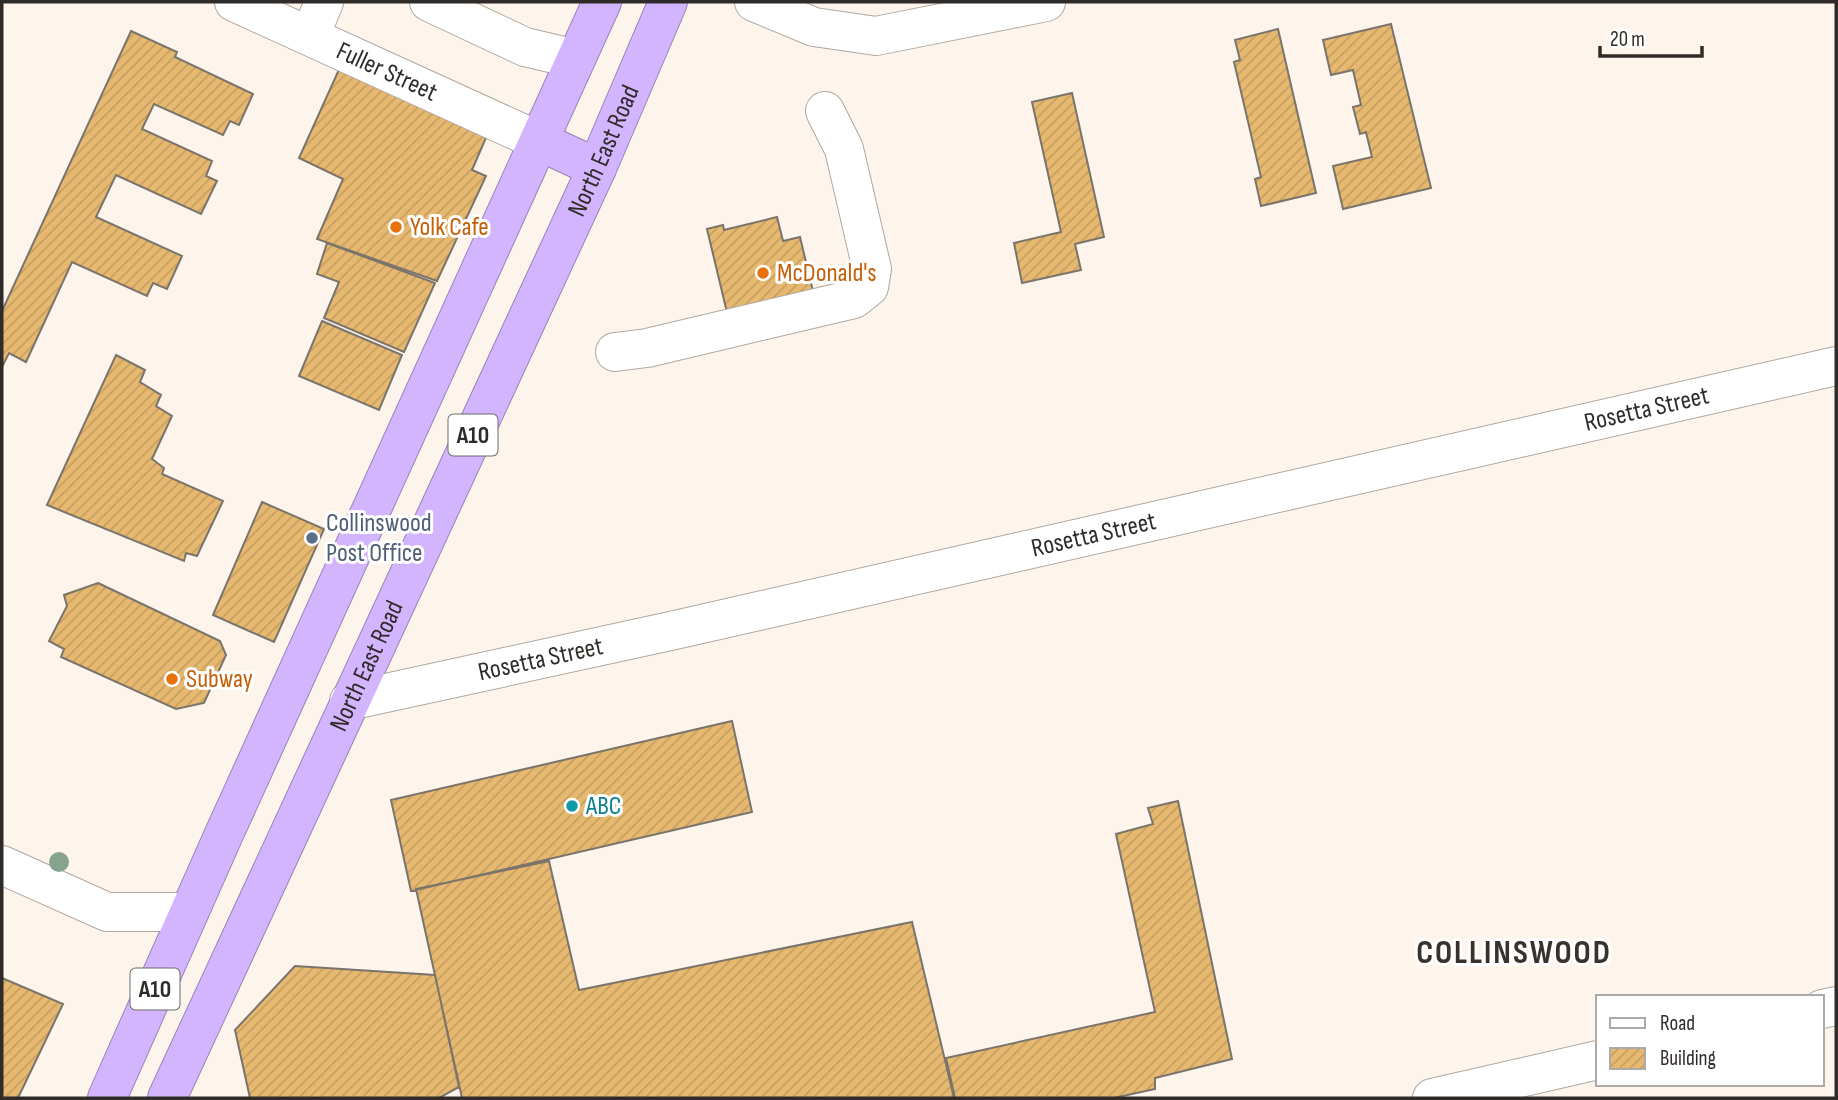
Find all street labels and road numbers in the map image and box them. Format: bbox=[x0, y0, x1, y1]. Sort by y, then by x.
street label: Fuller Street bbox=[332, 35, 442, 108]
street label: North East Road bbox=[561, 81, 646, 221]
street label: Rosetta Street bbox=[1581, 380, 1712, 438]
road number: A10 bbox=[448, 414, 498, 456]
street label: Rosetta Street bbox=[1028, 506, 1159, 564]
street label: North East Road bbox=[323, 596, 410, 736]
street label: Rosetta Street bbox=[475, 631, 606, 688]
road number: A10 bbox=[130, 968, 180, 1009]

